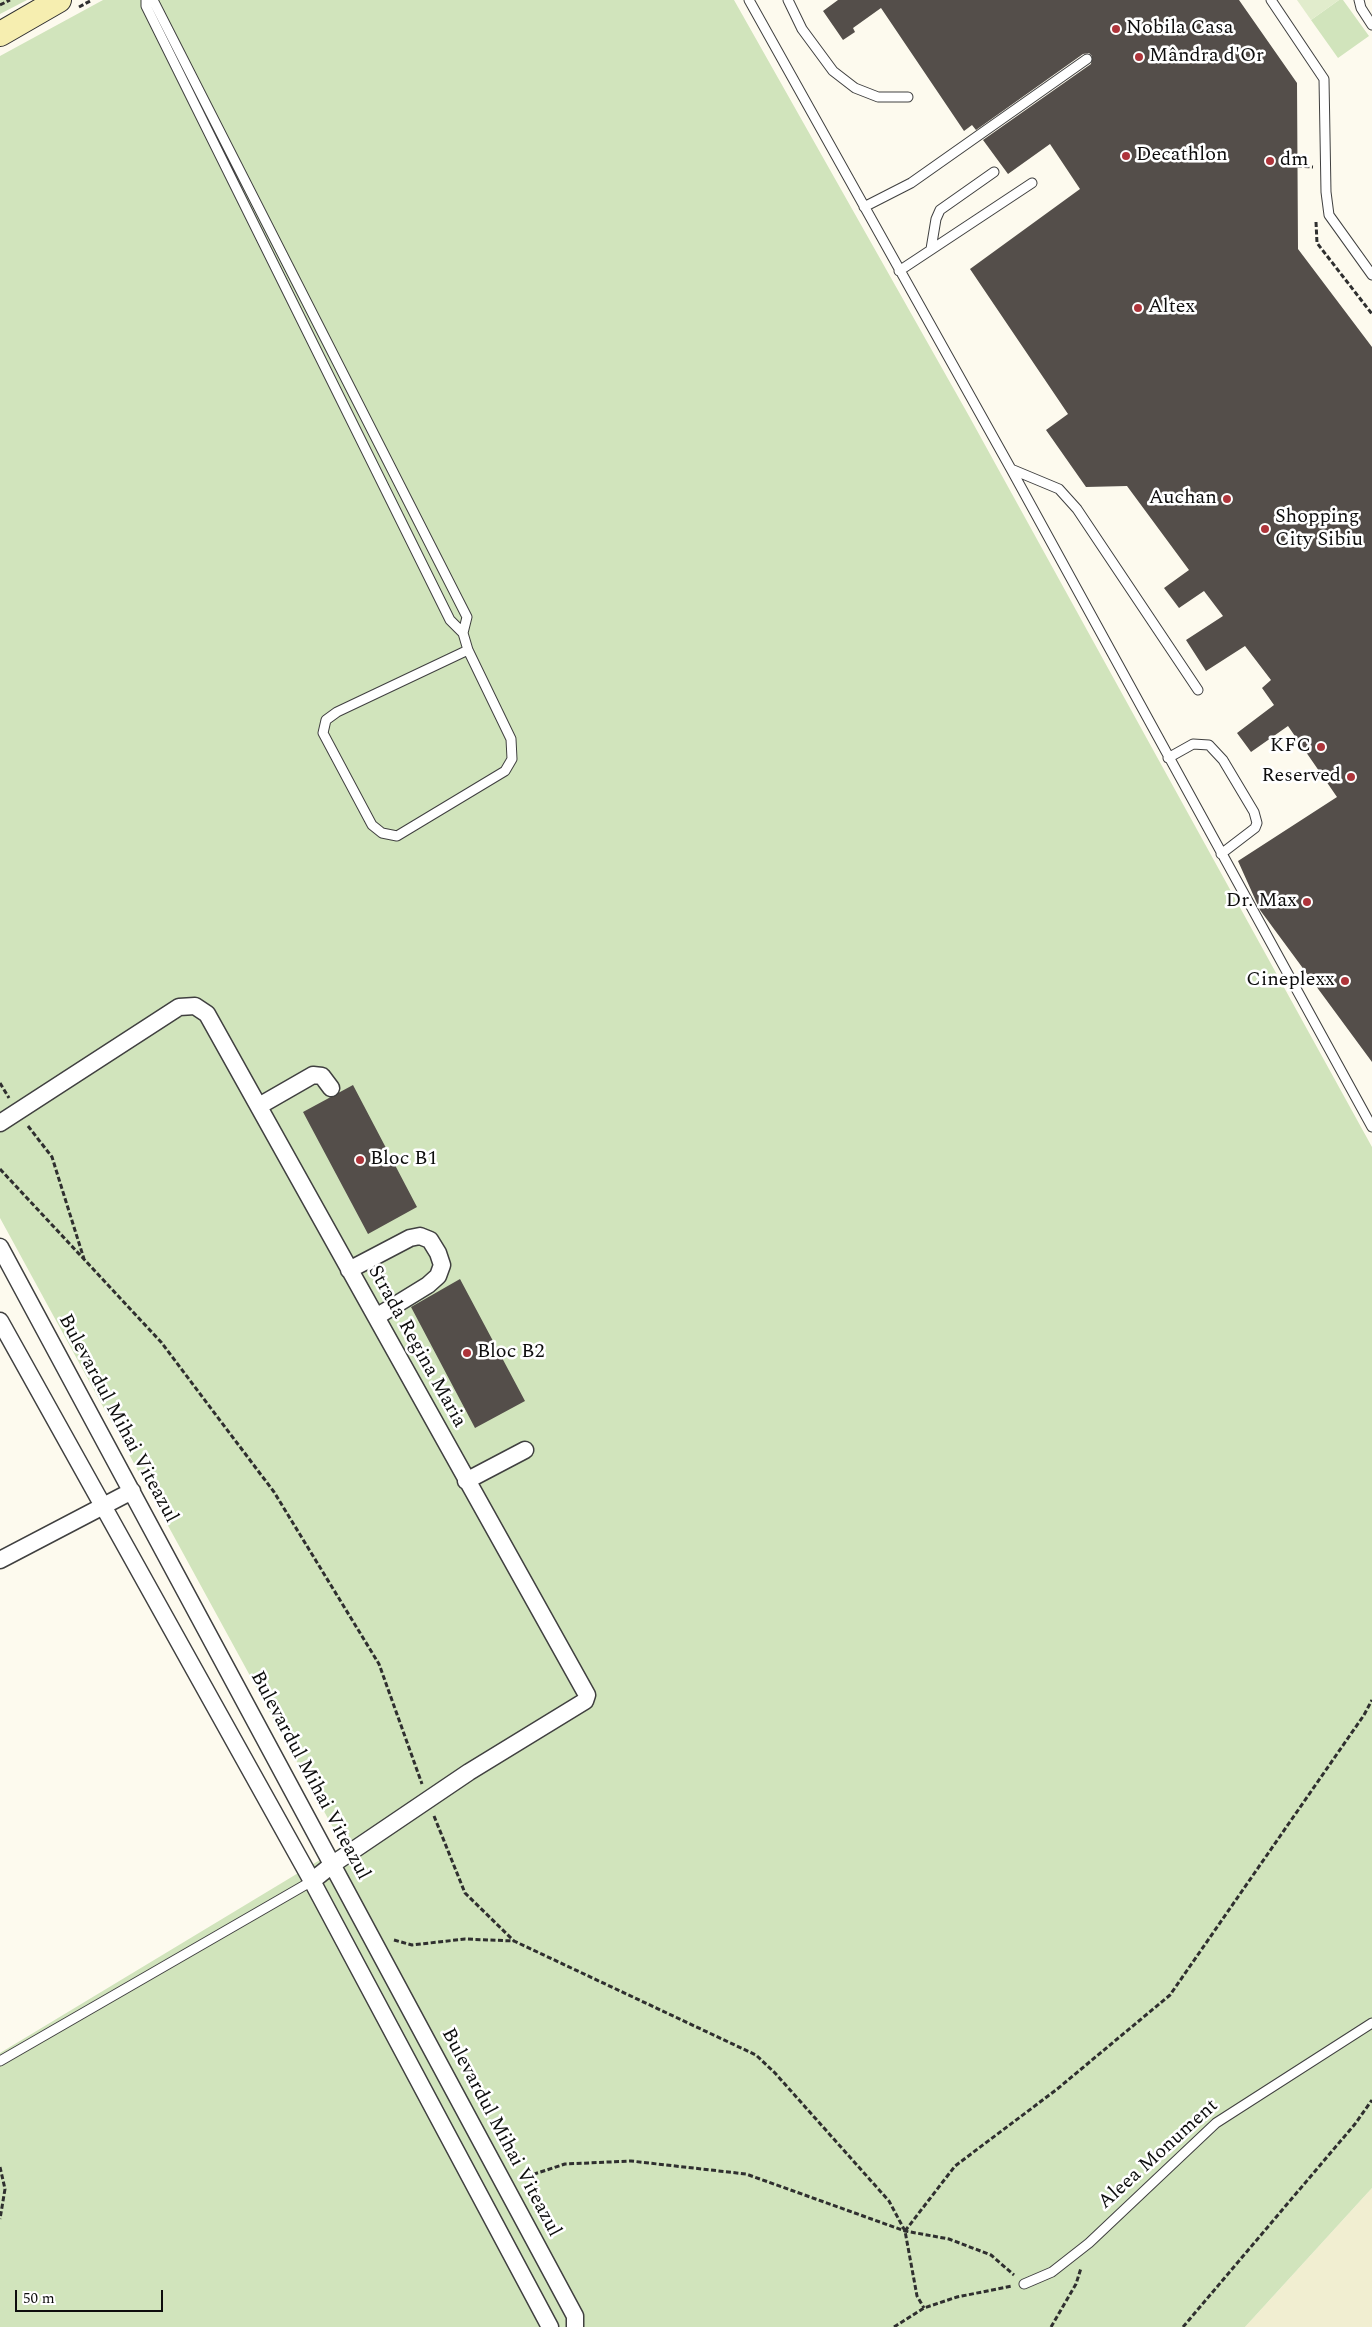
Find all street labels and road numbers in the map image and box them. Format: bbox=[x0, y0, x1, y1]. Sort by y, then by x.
street label: Strada Regina Maria bbox=[362, 1262, 470, 1432]
street label: Bulevardul Mihai Viteazul bbox=[52, 1311, 182, 1527]
street label: Bulevardul Mihai Viteazul bbox=[244, 1668, 374, 1884]
street label: Bulevardul Mihai Viteazul bbox=[435, 2025, 565, 2241]
street label: Aleea Monument bbox=[1094, 2095, 1224, 2215]

